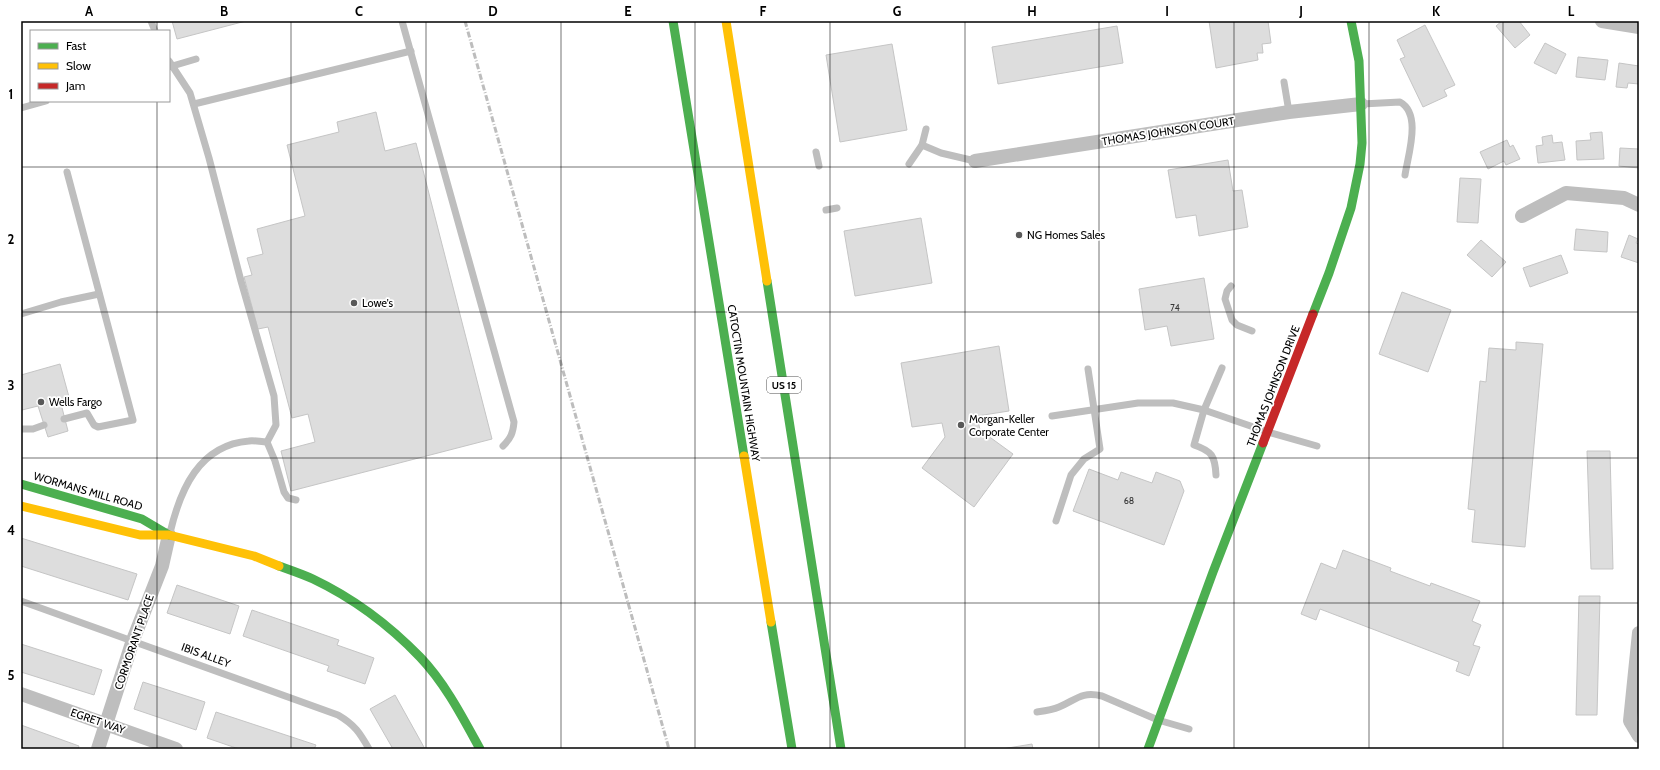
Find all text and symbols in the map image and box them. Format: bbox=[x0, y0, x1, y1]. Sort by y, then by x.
text: A bbox=[85, 3, 94, 19]
text: B bbox=[220, 3, 228, 19]
text: C bbox=[355, 3, 363, 19]
text: D bbox=[488, 3, 498, 19]
text: E bbox=[624, 3, 632, 19]
text: F bbox=[760, 3, 767, 19]
text: G bbox=[893, 3, 902, 19]
text: H bbox=[1027, 3, 1037, 19]
text: I bbox=[1165, 3, 1169, 19]
text: J bbox=[1298, 3, 1303, 19]
text: K bbox=[1432, 3, 1441, 19]
text: L bbox=[1568, 3, 1575, 19]
legend bbox=[30, 30, 170, 102]
text: Fast bbox=[66, 38, 86, 53]
text: Slow bbox=[66, 58, 91, 73]
text: Jam bbox=[65, 78, 85, 93]
text: 1 bbox=[9, 86, 13, 102]
street label: THOMAS JOHNSON COURT bbox=[1101, 114, 1235, 148]
place label: NG Homes Sales bbox=[1027, 228, 1105, 242]
marker: NG Homes Sales bbox=[1014, 230, 1024, 240]
text: 2 bbox=[8, 231, 15, 247]
place label: Lowe's bbox=[362, 296, 394, 310]
marker: Lowe's bbox=[349, 298, 359, 308]
house number: 74 bbox=[1170, 302, 1180, 313]
street label: CATOCTIN MOUNTAIN HIGHWAY bbox=[725, 303, 763, 463]
street label: THOMAS JOHNSON DRIVE bbox=[1243, 323, 1303, 449]
text: 3 bbox=[7, 377, 15, 393]
road number: US 15 bbox=[767, 377, 801, 393]
place label: Wells Fargo bbox=[49, 395, 102, 409]
marker: Wells Fargo bbox=[36, 397, 46, 407]
place label: Morgan-Keller Corporate Center bbox=[969, 412, 1049, 439]
marker: Morgan-Keller Corporate Center bbox=[956, 420, 966, 430]
street label: WORMANS MILL ROAD bbox=[32, 469, 144, 513]
house number: 68 bbox=[1124, 495, 1134, 506]
text: 4 bbox=[7, 522, 15, 538]
street label: CORMORANT PLACE bbox=[111, 592, 157, 692]
street label: IBIS ALLEY bbox=[180, 640, 233, 671]
text: 5 bbox=[8, 667, 15, 683]
street label: EGRET WAY bbox=[69, 705, 128, 737]

